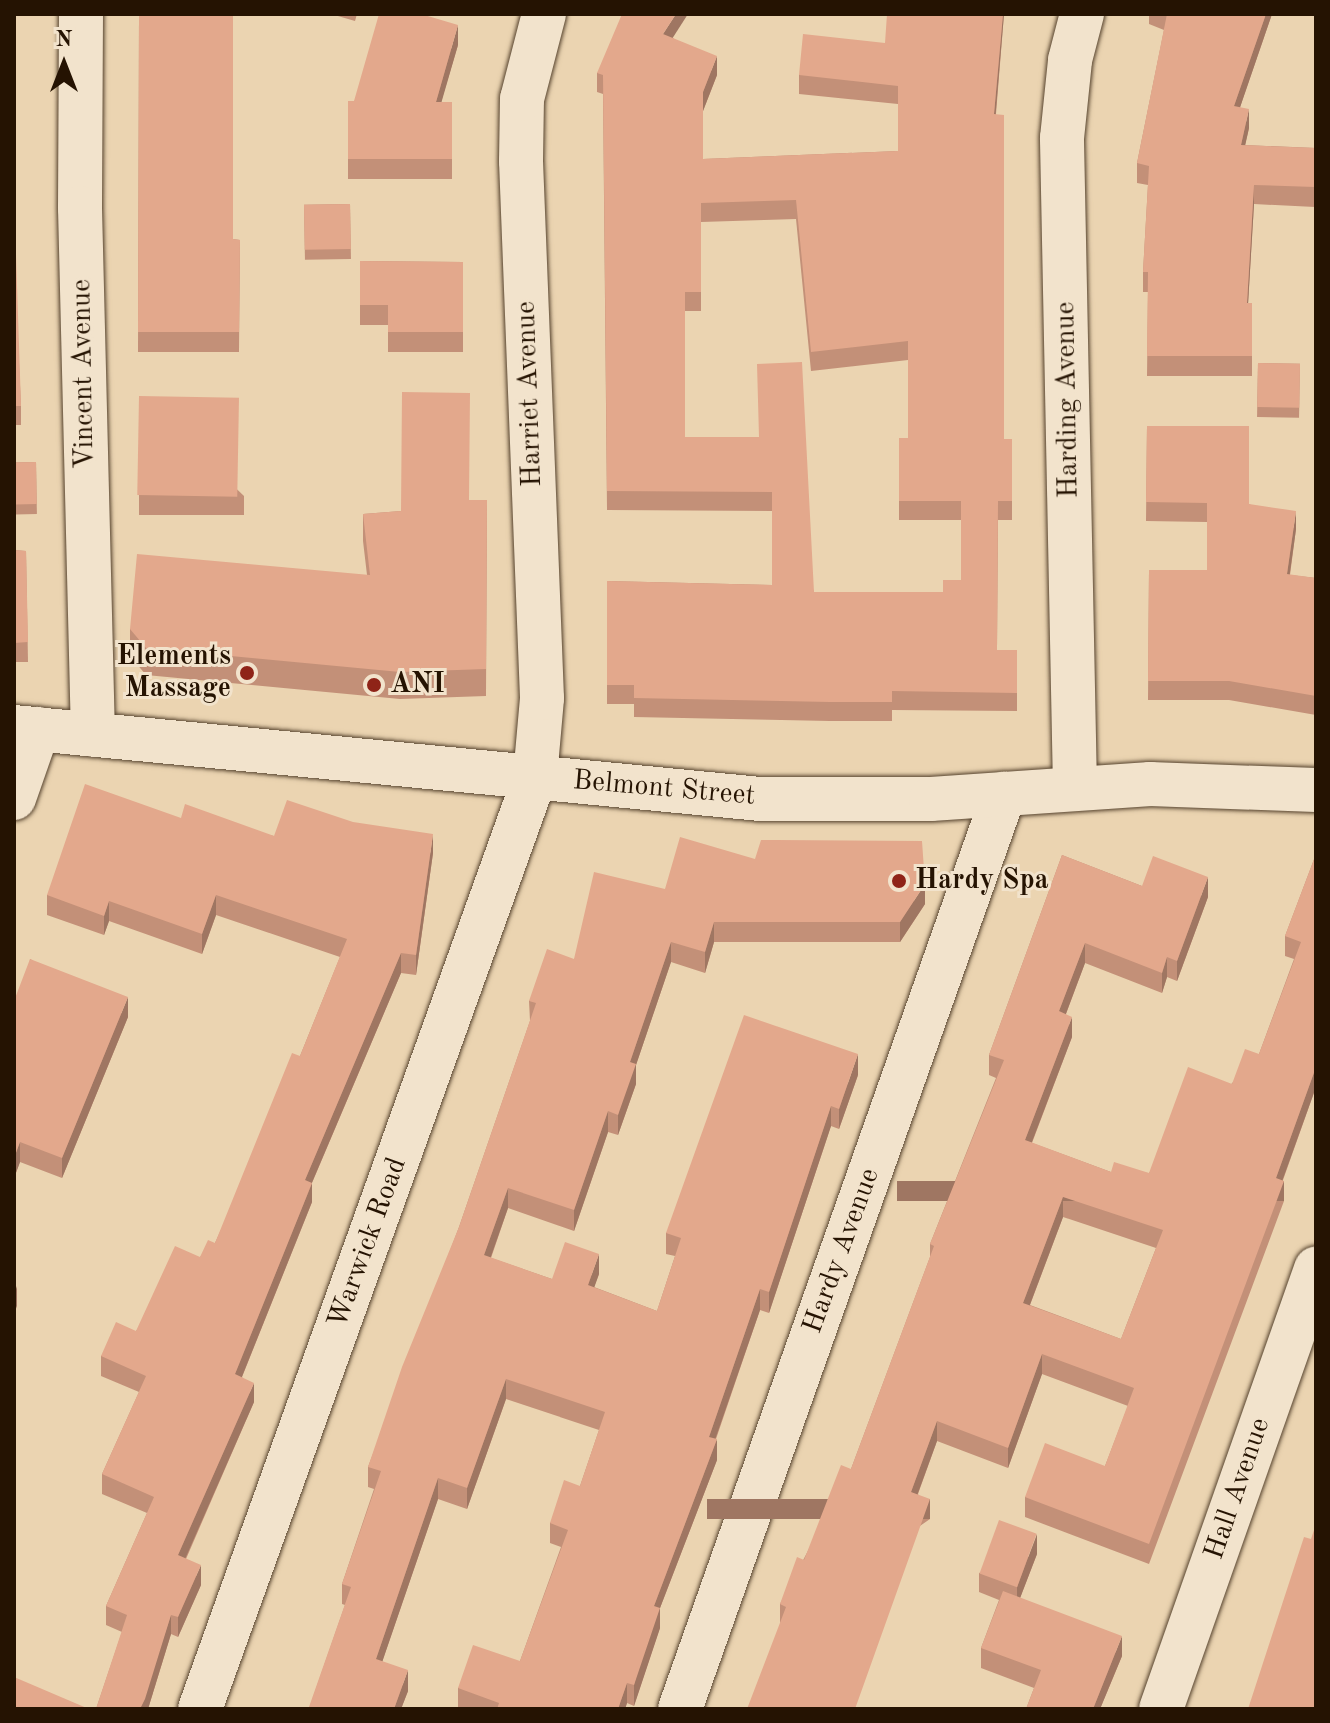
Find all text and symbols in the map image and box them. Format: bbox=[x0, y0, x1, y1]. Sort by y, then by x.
north arrow bbox=[24, 24, 104, 104]
text: N bbox=[56, 29, 72, 51]
street label: Vincent Avenue bbox=[66, 279, 102, 469]
street label: Harriet Avenue bbox=[510, 301, 550, 487]
street label: Harding Avenue bbox=[1049, 301, 1087, 499]
place label: Elements Massage bbox=[116, 640, 231, 706]
marker: Elements Massage bbox=[238, 664, 256, 682]
place label: ANI bbox=[390, 668, 445, 702]
marker: ANI bbox=[365, 676, 383, 694]
street label: Belmont Street bbox=[571, 764, 757, 814]
place label: Hardy Spa bbox=[915, 864, 1049, 898]
marker: Hardy Spa bbox=[890, 872, 908, 890]
street label: Warwick Road bbox=[322, 1153, 414, 1333]
street label: Hardy Avenue bbox=[797, 1164, 887, 1338]
street label: Hall Avenue bbox=[1198, 1414, 1278, 1564]

